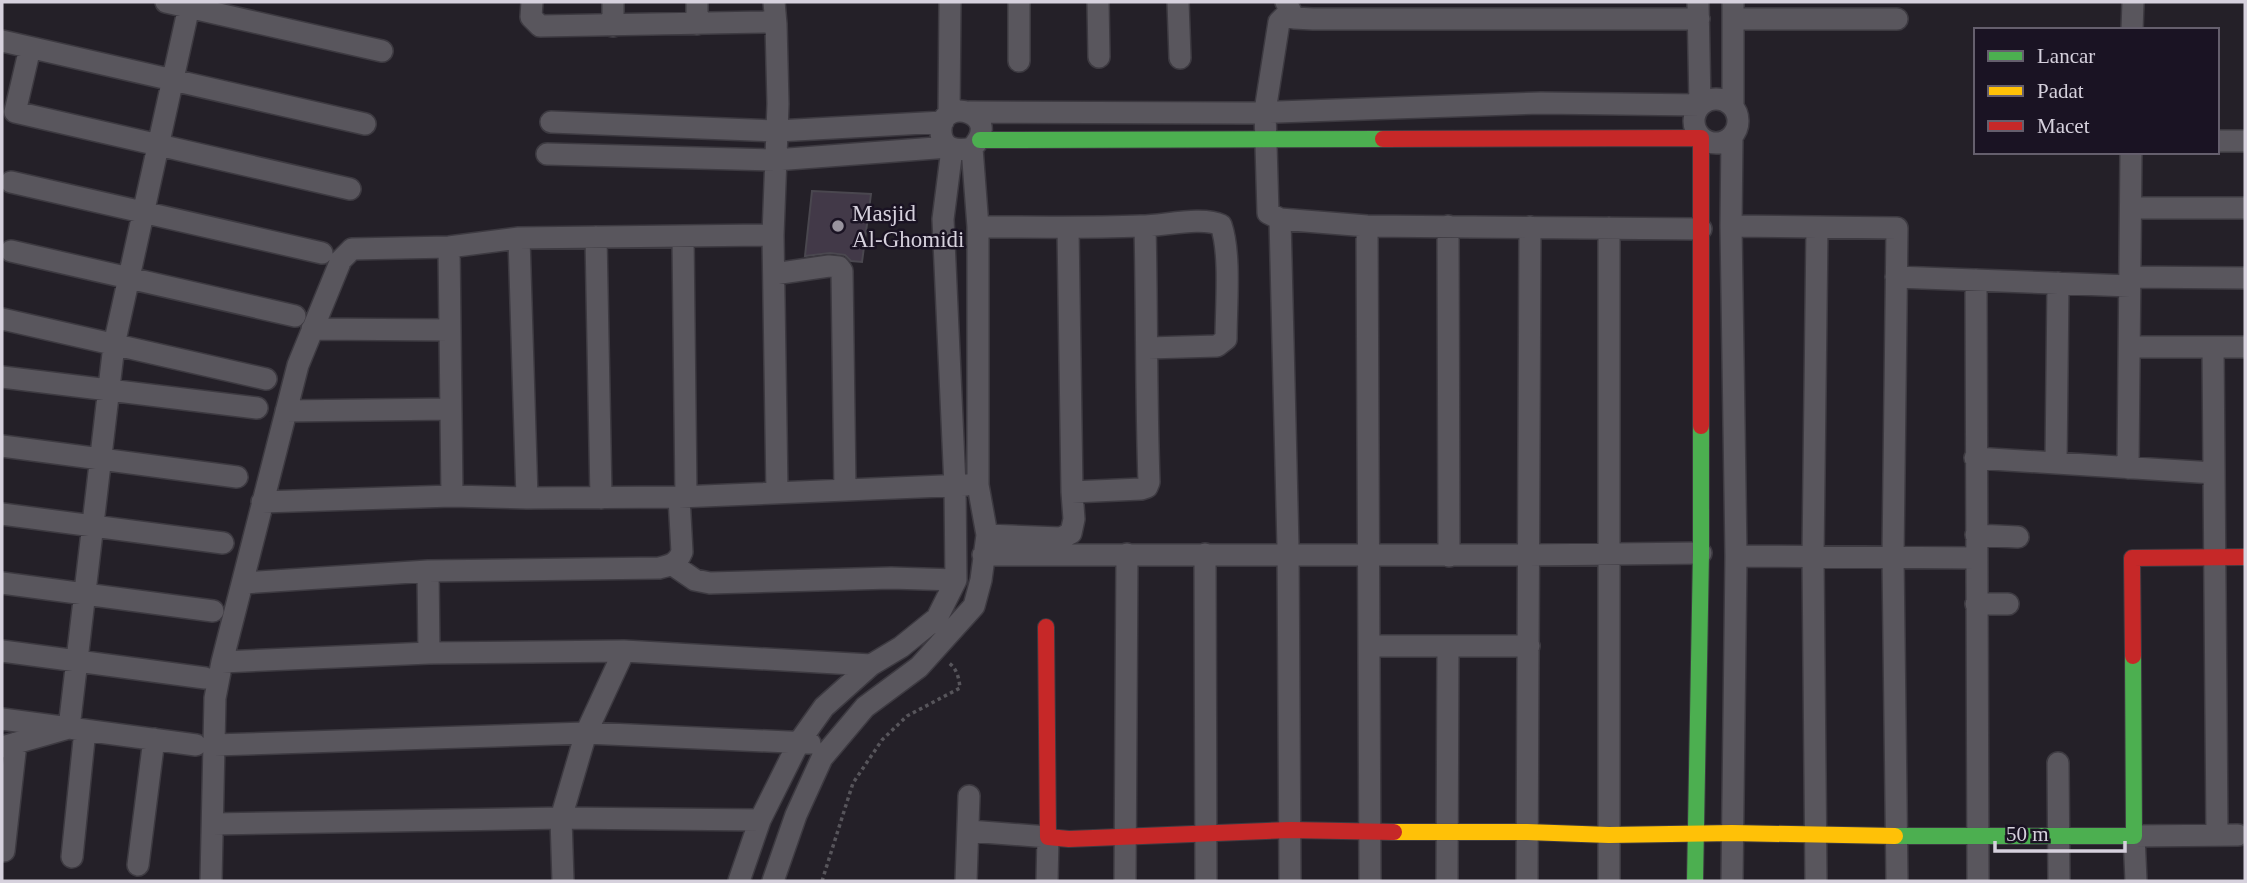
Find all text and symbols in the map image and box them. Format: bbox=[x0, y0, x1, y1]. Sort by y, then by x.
legend bbox=[1974, 28, 2219, 154]
text: Lancar bbox=[2037, 44, 2095, 68]
text: Padat bbox=[2037, 79, 2084, 103]
text: Macet bbox=[2037, 114, 2090, 138]
place label: Masjid Al-Ghomidi bbox=[852, 201, 964, 252]
marker: Masjid Al-Ghomidi bbox=[830, 218, 846, 234]
scale bar bbox=[1995, 810, 2124, 854]
text: 50 m bbox=[2006, 822, 2049, 846]

